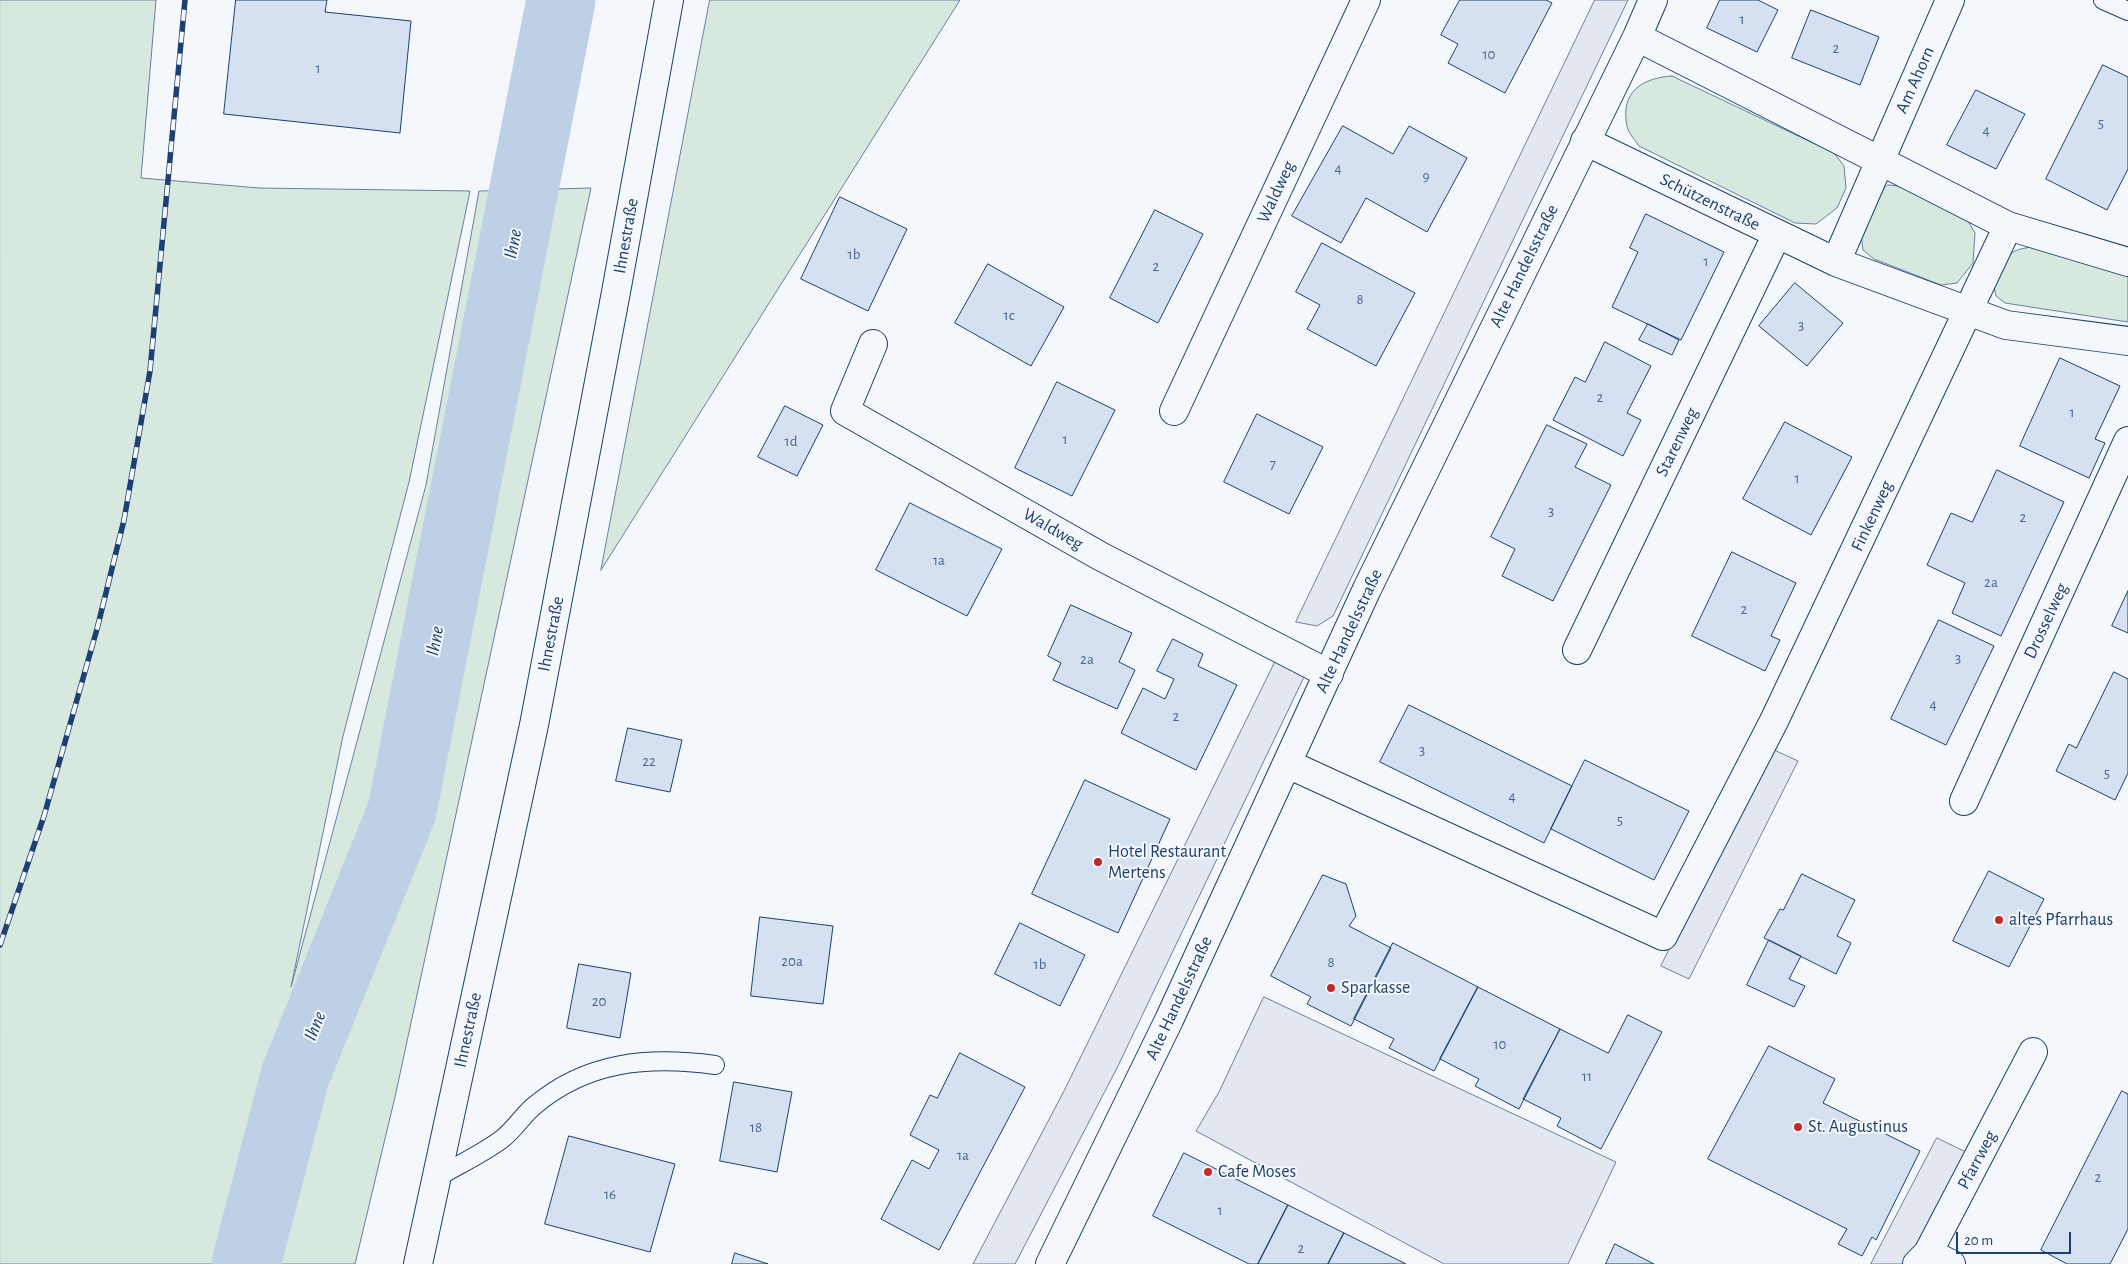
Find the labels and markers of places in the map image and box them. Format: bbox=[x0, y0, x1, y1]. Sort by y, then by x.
place label: Hotel Restaurant Mertens bbox=[1108, 841, 1226, 884]
marker: Hotel Restaurant Mertens bbox=[1092, 856, 1104, 868]
place label: altes Pfarrhaus bbox=[2009, 909, 2113, 931]
marker: altes Pfarrhaus bbox=[1993, 914, 2005, 926]
place label: Sparkasse bbox=[1341, 977, 1410, 999]
marker: Sparkasse bbox=[1325, 982, 1337, 994]
place label: St. Augustinus bbox=[1808, 1116, 1908, 1138]
marker: St. Augustinus bbox=[1792, 1121, 1804, 1133]
place label: Cafe Moses bbox=[1218, 1161, 1296, 1183]
marker: Cafe Moses bbox=[1202, 1166, 1214, 1178]

